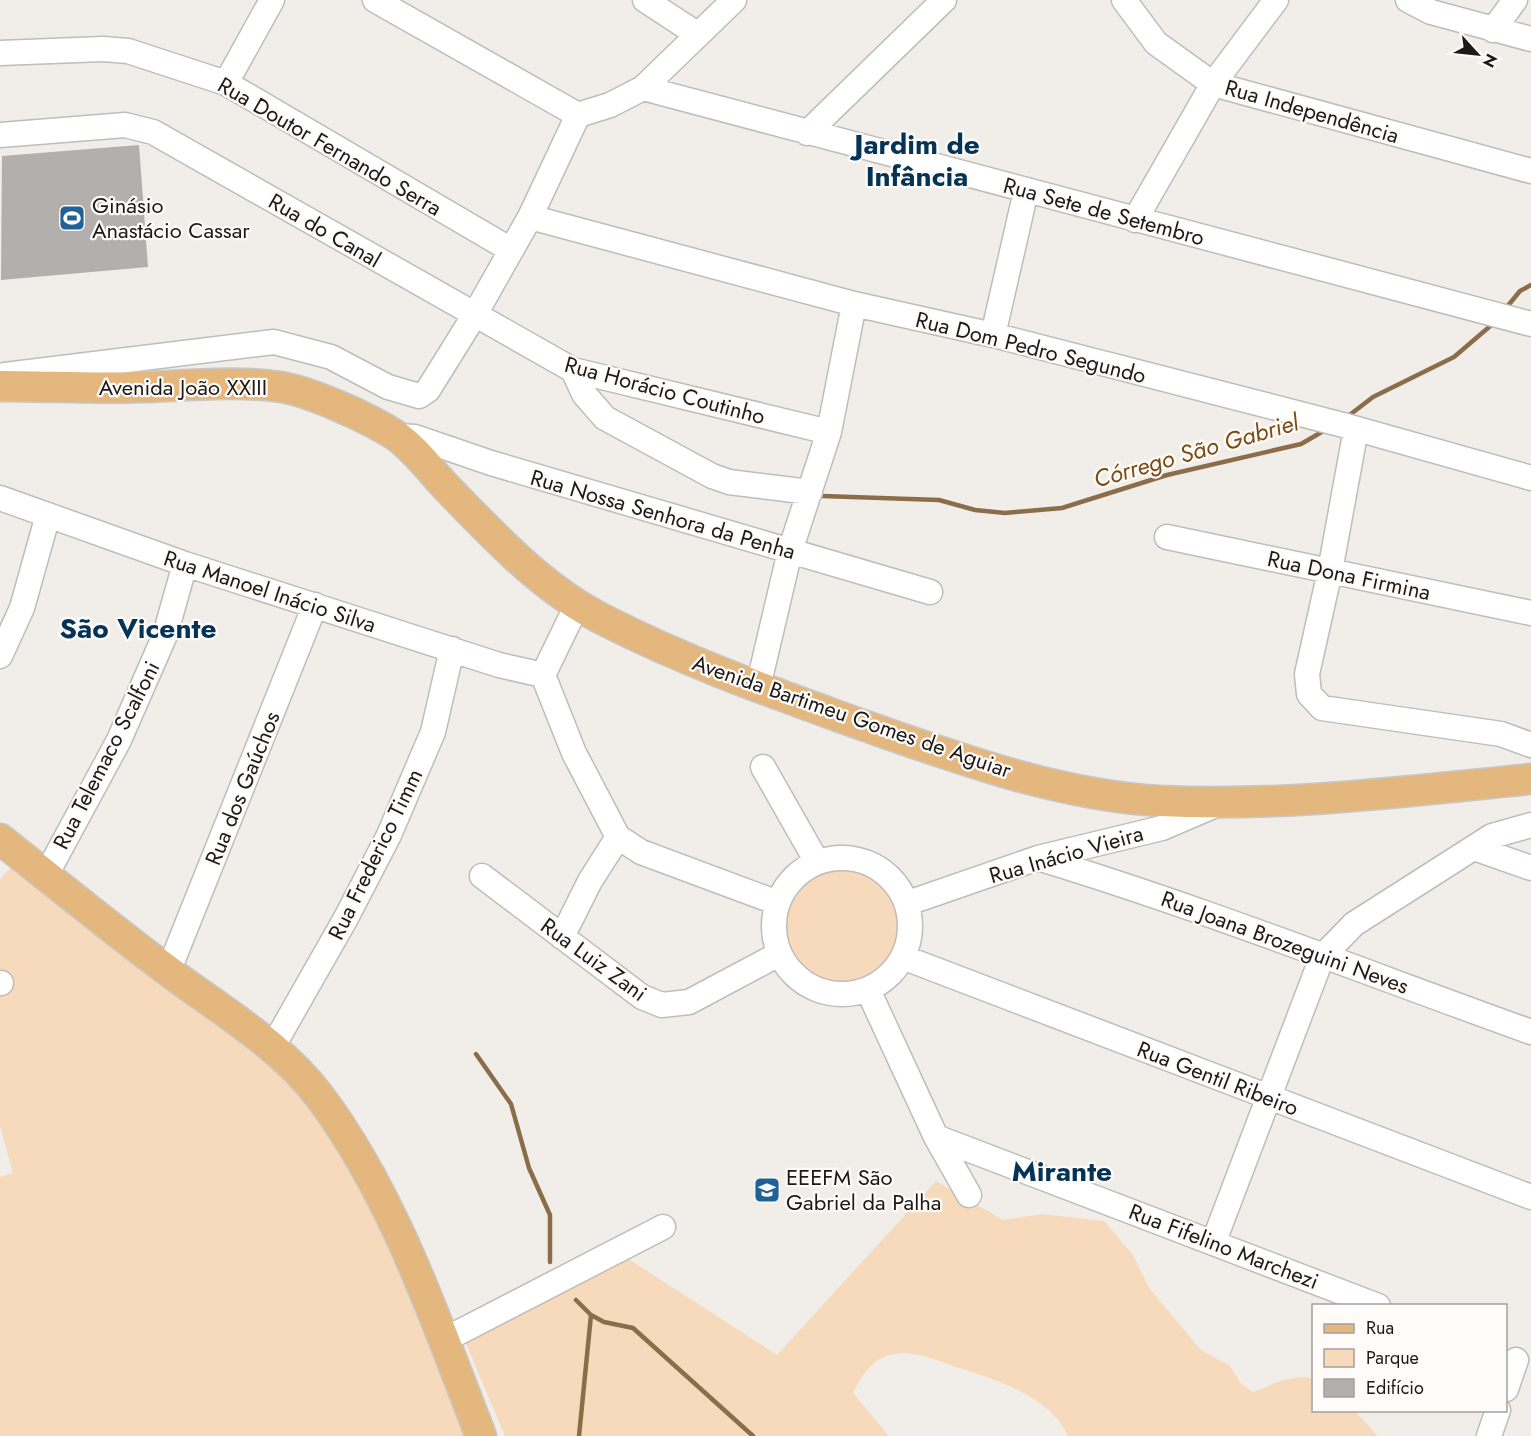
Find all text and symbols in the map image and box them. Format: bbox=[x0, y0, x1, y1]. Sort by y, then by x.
north arrow bbox=[1447, 24, 1507, 84]
text: N bbox=[1477, 50, 1503, 71]
street label: Rua Doutor Fernando Serra bbox=[212, 69, 448, 223]
street label: Rua Independência bbox=[1221, 71, 1403, 151]
district label: Jardim de Infância bbox=[849, 124, 980, 197]
street label: Rua Sete de Setembro bbox=[1000, 169, 1208, 253]
street label: Rua do Canal bbox=[263, 185, 387, 275]
place label: Ginásio Anastácio Cassar bbox=[92, 189, 250, 246]
sports icon: Ginásio Anastácio Cassar bbox=[57, 203, 87, 233]
street label: Rua Dom Pedro Segundo bbox=[912, 303, 1150, 391]
street label: Rua Horácio Coutinho bbox=[561, 348, 769, 432]
street label: Avenida João XXIII bbox=[99, 371, 267, 403]
water label: Córrego São Gabriel bbox=[1089, 404, 1304, 496]
street label: Rua Nossa Senhora da Penha bbox=[527, 461, 799, 567]
street label: Rua Manoel Inácio Silva bbox=[160, 542, 380, 640]
street label: Rua Dona Firmina bbox=[1264, 542, 1434, 608]
district label: São Vicente bbox=[60, 608, 216, 649]
street label: Avenida Bartimeu Gomes de Aguiar bbox=[688, 646, 1016, 786]
street label: Rua Telemaco Scalfoni bbox=[45, 655, 167, 855]
street label: Rua dos Gaúchos bbox=[197, 706, 287, 870]
street label: Rua Frederico Timm bbox=[320, 763, 430, 945]
street label: Rua Inácio Vieira bbox=[985, 817, 1147, 891]
street label: Rua Joana Brozeguini Neves bbox=[1157, 882, 1413, 1002]
street label: Rua Luiz Zani bbox=[534, 910, 654, 1008]
street label: Rua Gentil Ribeiro bbox=[1133, 1033, 1303, 1123]
district label: Mirante bbox=[1012, 1151, 1112, 1192]
place label: EEEFM São Gabriel da Palha bbox=[786, 1161, 941, 1218]
school or university icon: EEEFM São Gabriel da Palha bbox=[752, 1175, 782, 1205]
street label: Rua Fifelino Marchezi bbox=[1124, 1195, 1324, 1297]
legend bbox=[1312, 1304, 1507, 1412]
text: Rua bbox=[1366, 1315, 1394, 1341]
text: Parque bbox=[1366, 1345, 1419, 1371]
text: Edifício bbox=[1366, 1375, 1424, 1401]

